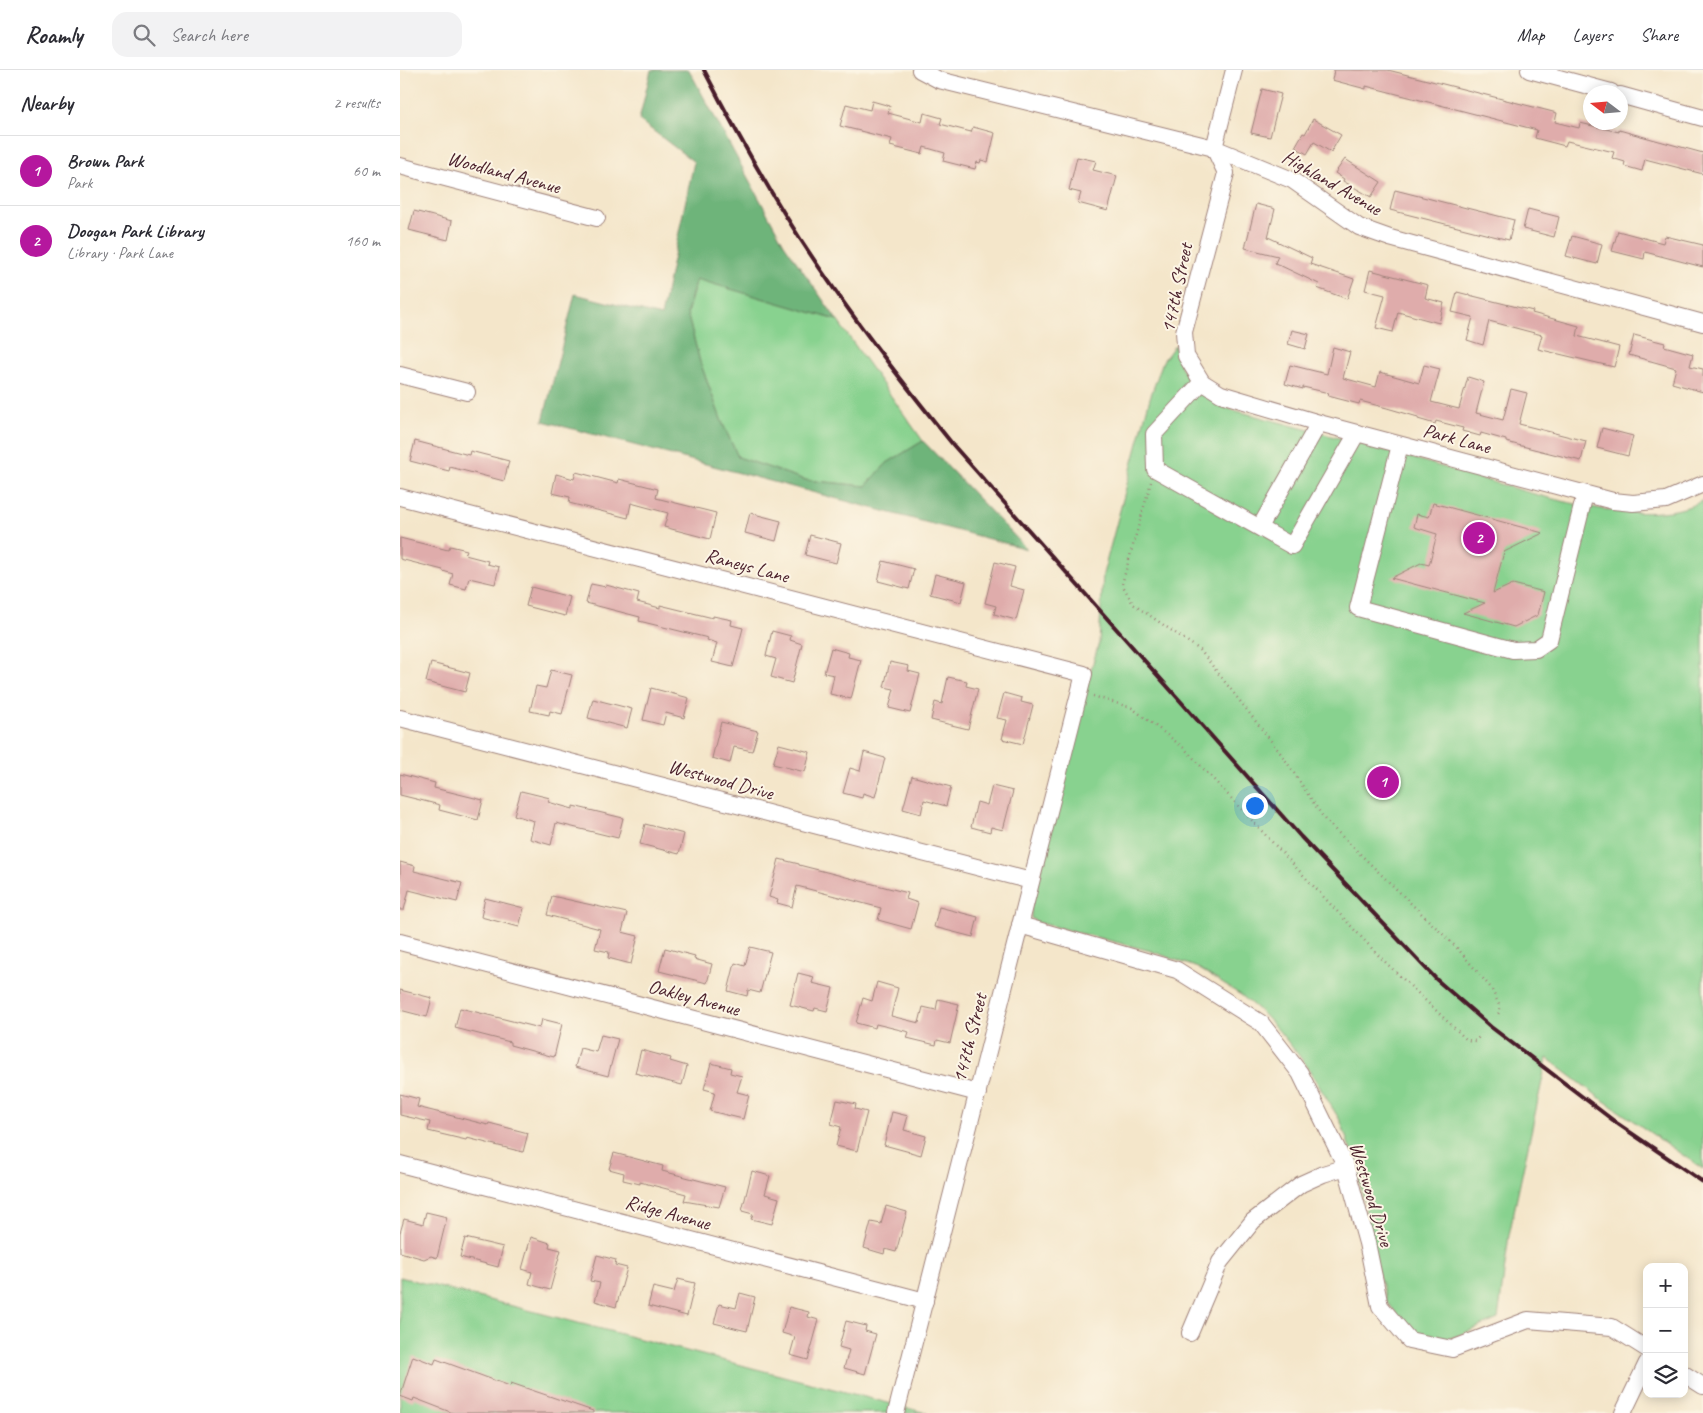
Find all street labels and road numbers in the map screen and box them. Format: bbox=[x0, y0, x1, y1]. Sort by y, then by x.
street label: Highland Avenue bbox=[1278, 144, 1387, 222]
street label: Woodland Avenue bbox=[445, 145, 564, 200]
street label: 147th Street bbox=[1155, 239, 1199, 335]
street label: Park Lane bbox=[1420, 418, 1495, 460]
street label: Raneys Lane bbox=[702, 542, 793, 589]
street label: Westwood Drive bbox=[666, 754, 777, 806]
street label: Oakley Avenue bbox=[645, 973, 744, 1022]
street label: 147th Street bbox=[946, 989, 993, 1085]
street label: Westwood Drive bbox=[1344, 1139, 1400, 1251]
street label: Ridge Avenue bbox=[623, 1189, 714, 1236]

